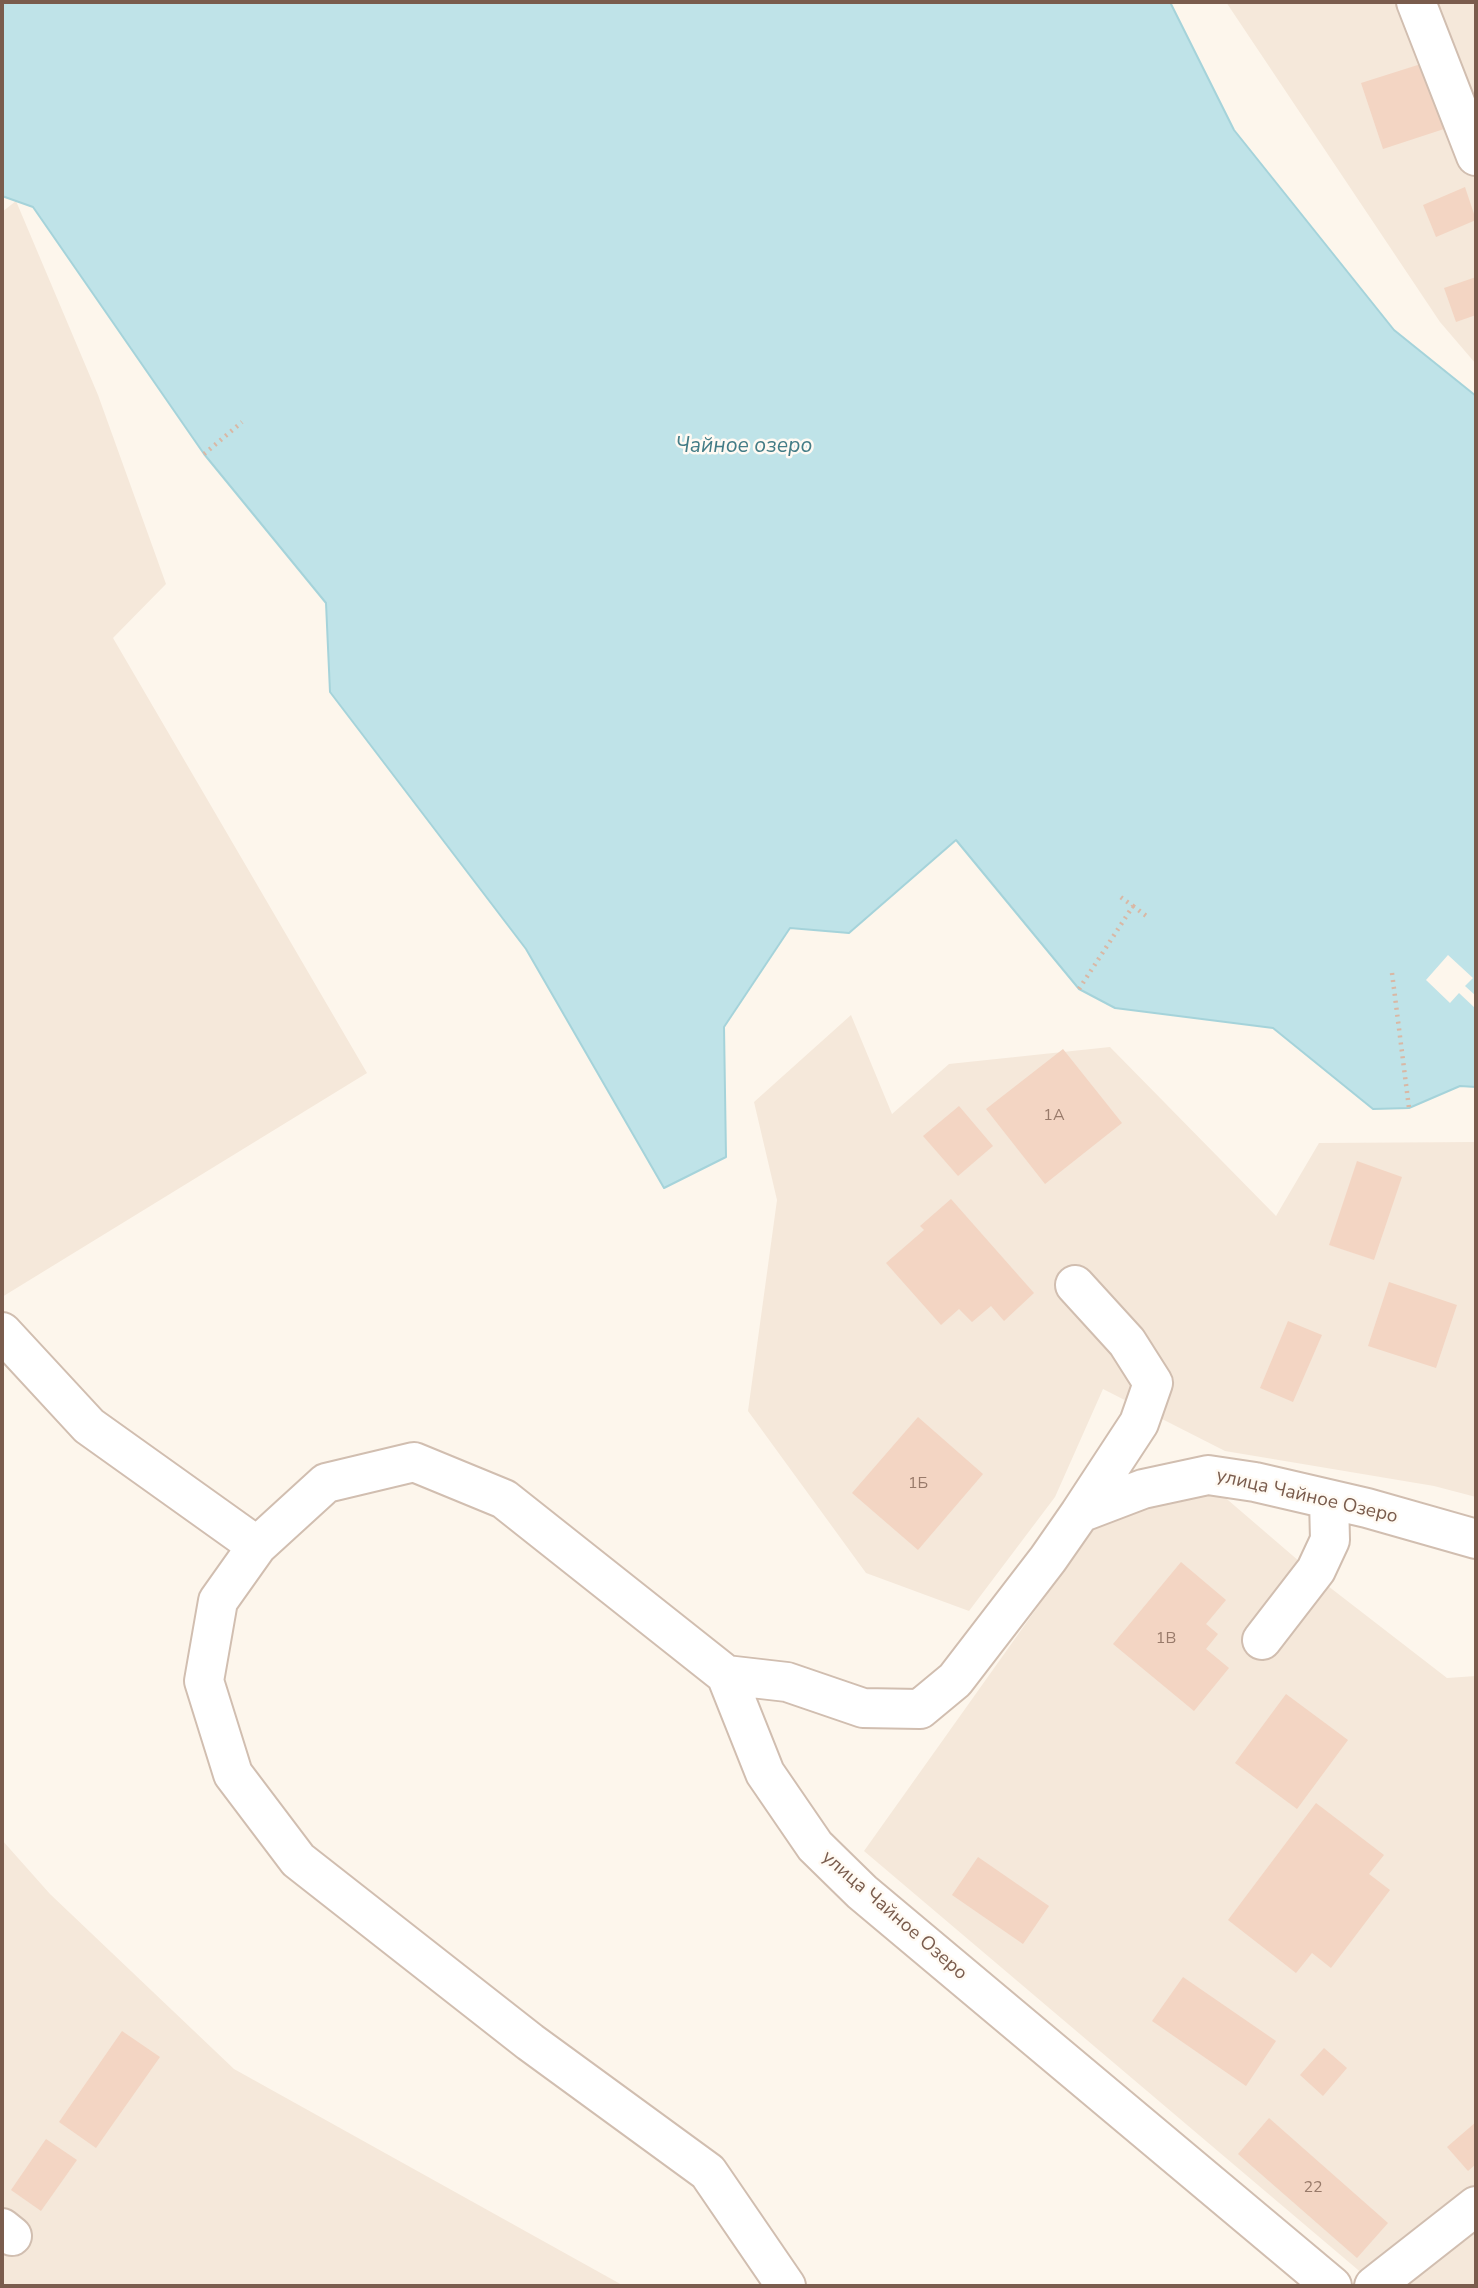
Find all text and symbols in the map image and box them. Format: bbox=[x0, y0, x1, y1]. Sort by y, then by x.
water label: Чайное озеро bbox=[676, 434, 812, 460]
house number: 1А bbox=[1043, 1106, 1065, 1126]
street label: улица Чайное Озеро bbox=[1214, 1465, 1400, 1529]
house number: 1Б bbox=[908, 1474, 928, 1494]
house number: 1В bbox=[1156, 1629, 1176, 1649]
street label: улица Чайное Озеро bbox=[817, 1847, 971, 1985]
house number: 22 bbox=[1303, 2178, 1323, 2198]

